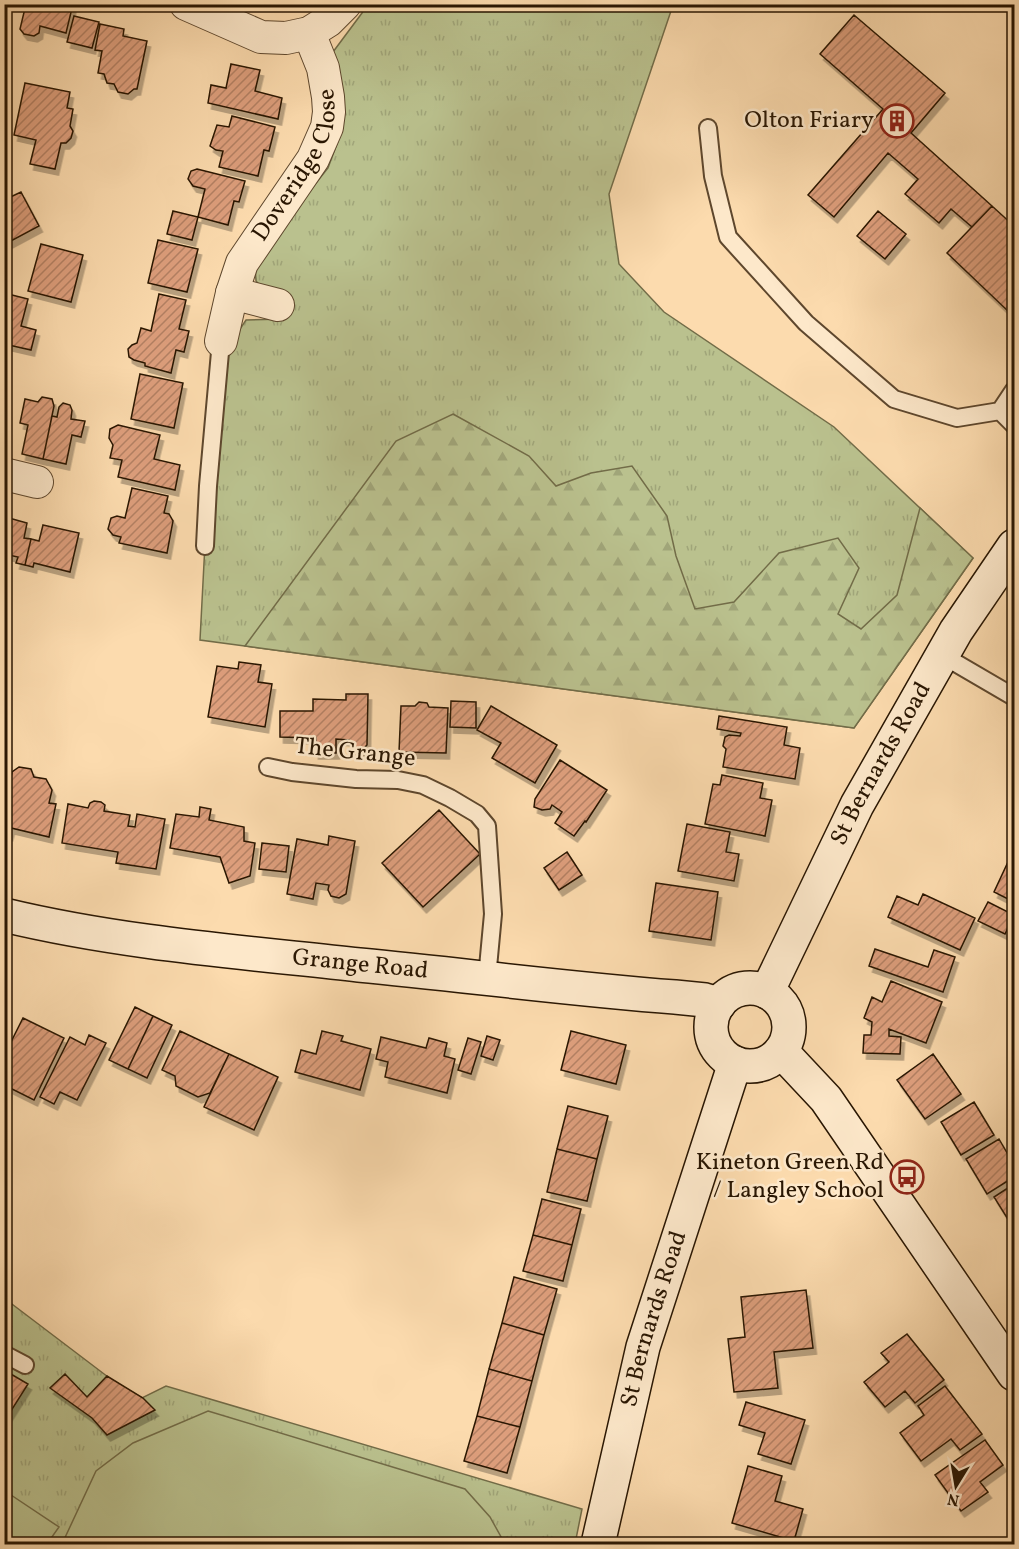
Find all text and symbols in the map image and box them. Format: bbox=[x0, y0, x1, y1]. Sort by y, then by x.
street label: Doveridge Close bbox=[244, 86, 346, 249]
building icon: Olton Friary bbox=[879, 103, 915, 139]
place label: Olton Friary bbox=[744, 104, 874, 138]
street label: St Bernards Road bbox=[823, 676, 940, 852]
street label: The Grange bbox=[293, 730, 417, 776]
street label: Grange Road bbox=[291, 941, 430, 989]
place label: Kineton Green Rd / Langley School bbox=[696, 1146, 884, 1208]
bus stop icon: Kineton Green Rd / Langley School bbox=[889, 1159, 925, 1195]
street label: St Bernards Road bbox=[613, 1227, 696, 1410]
north arrow bbox=[926, 1456, 986, 1516]
text: N bbox=[945, 1487, 961, 1511]

